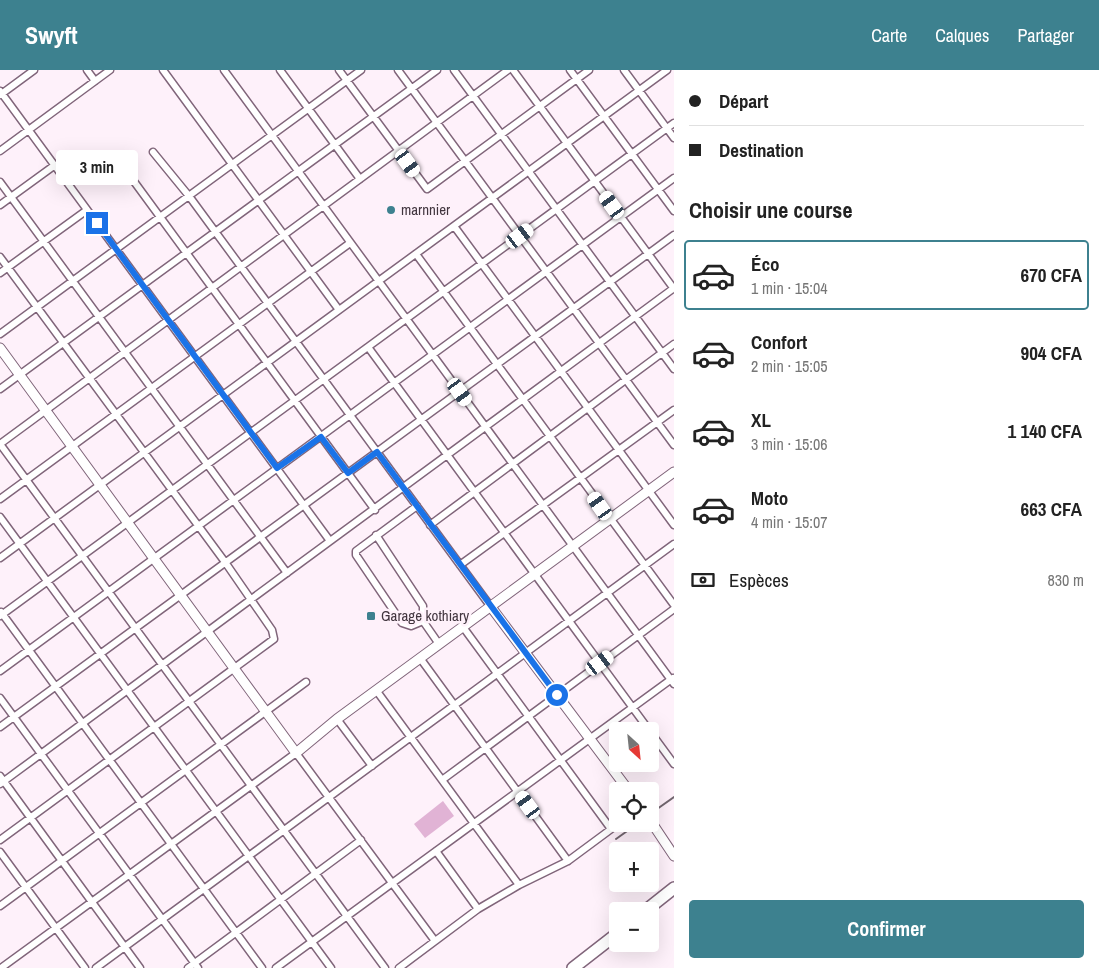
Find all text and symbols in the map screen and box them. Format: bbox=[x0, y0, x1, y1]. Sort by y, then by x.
text: Swyft bbox=[25, 19, 78, 51]
text: Carte bbox=[871, 23, 907, 48]
text: Calques bbox=[935, 23, 989, 48]
text: Partager bbox=[1017, 23, 1074, 48]
text: Départ bbox=[719, 88, 768, 114]
text: Destination bbox=[719, 137, 804, 163]
car bbox=[393, 146, 422, 180]
callout: 3 min bbox=[56, 150, 138, 186]
text: 3 min bbox=[80, 156, 114, 178]
car bbox=[597, 188, 626, 222]
text: Choisir une course bbox=[689, 195, 852, 225]
place label: marnnier bbox=[401, 199, 450, 220]
marker: marnnier bbox=[385, 204, 397, 216]
route end bbox=[86, 212, 108, 234]
car bbox=[503, 221, 536, 251]
text: Éco bbox=[751, 251, 780, 277]
icon: car bbox=[691, 253, 736, 298]
text: 670 CFA bbox=[1021, 262, 1082, 288]
text: 1 min · 15:04 bbox=[751, 277, 828, 299]
text: Confort bbox=[751, 329, 807, 355]
icon: car bbox=[691, 331, 736, 376]
text: 904 CFA bbox=[1021, 340, 1082, 366]
text: 2 min · 15:05 bbox=[751, 355, 828, 377]
car bbox=[445, 375, 474, 409]
text: XL bbox=[751, 407, 771, 433]
icon: car bbox=[691, 409, 736, 454]
text: 1 140 CFA bbox=[1008, 418, 1082, 444]
text: 3 min · 15:06 bbox=[751, 433, 828, 455]
text: Moto bbox=[751, 485, 788, 511]
icon: car bbox=[691, 487, 736, 532]
car bbox=[585, 489, 614, 523]
text: 663 CFA bbox=[1021, 496, 1082, 522]
text: 4 min · 15:07 bbox=[751, 511, 828, 533]
icon: cash bbox=[689, 566, 717, 594]
text: Espèces bbox=[729, 567, 789, 593]
text: 830 m bbox=[1048, 569, 1084, 591]
place label: Garage kothiary bbox=[381, 605, 470, 626]
marker: Garage kothiary bbox=[365, 610, 377, 622]
car bbox=[583, 648, 616, 678]
route start bbox=[546, 684, 568, 706]
north arrow bbox=[609, 722, 659, 772]
map controls bbox=[609, 722, 659, 952]
button: locate bbox=[609, 782, 659, 832]
car bbox=[513, 788, 542, 822]
button: + bbox=[609, 842, 659, 892]
button: Confirmer bbox=[689, 900, 1084, 958]
button: − bbox=[609, 902, 659, 952]

